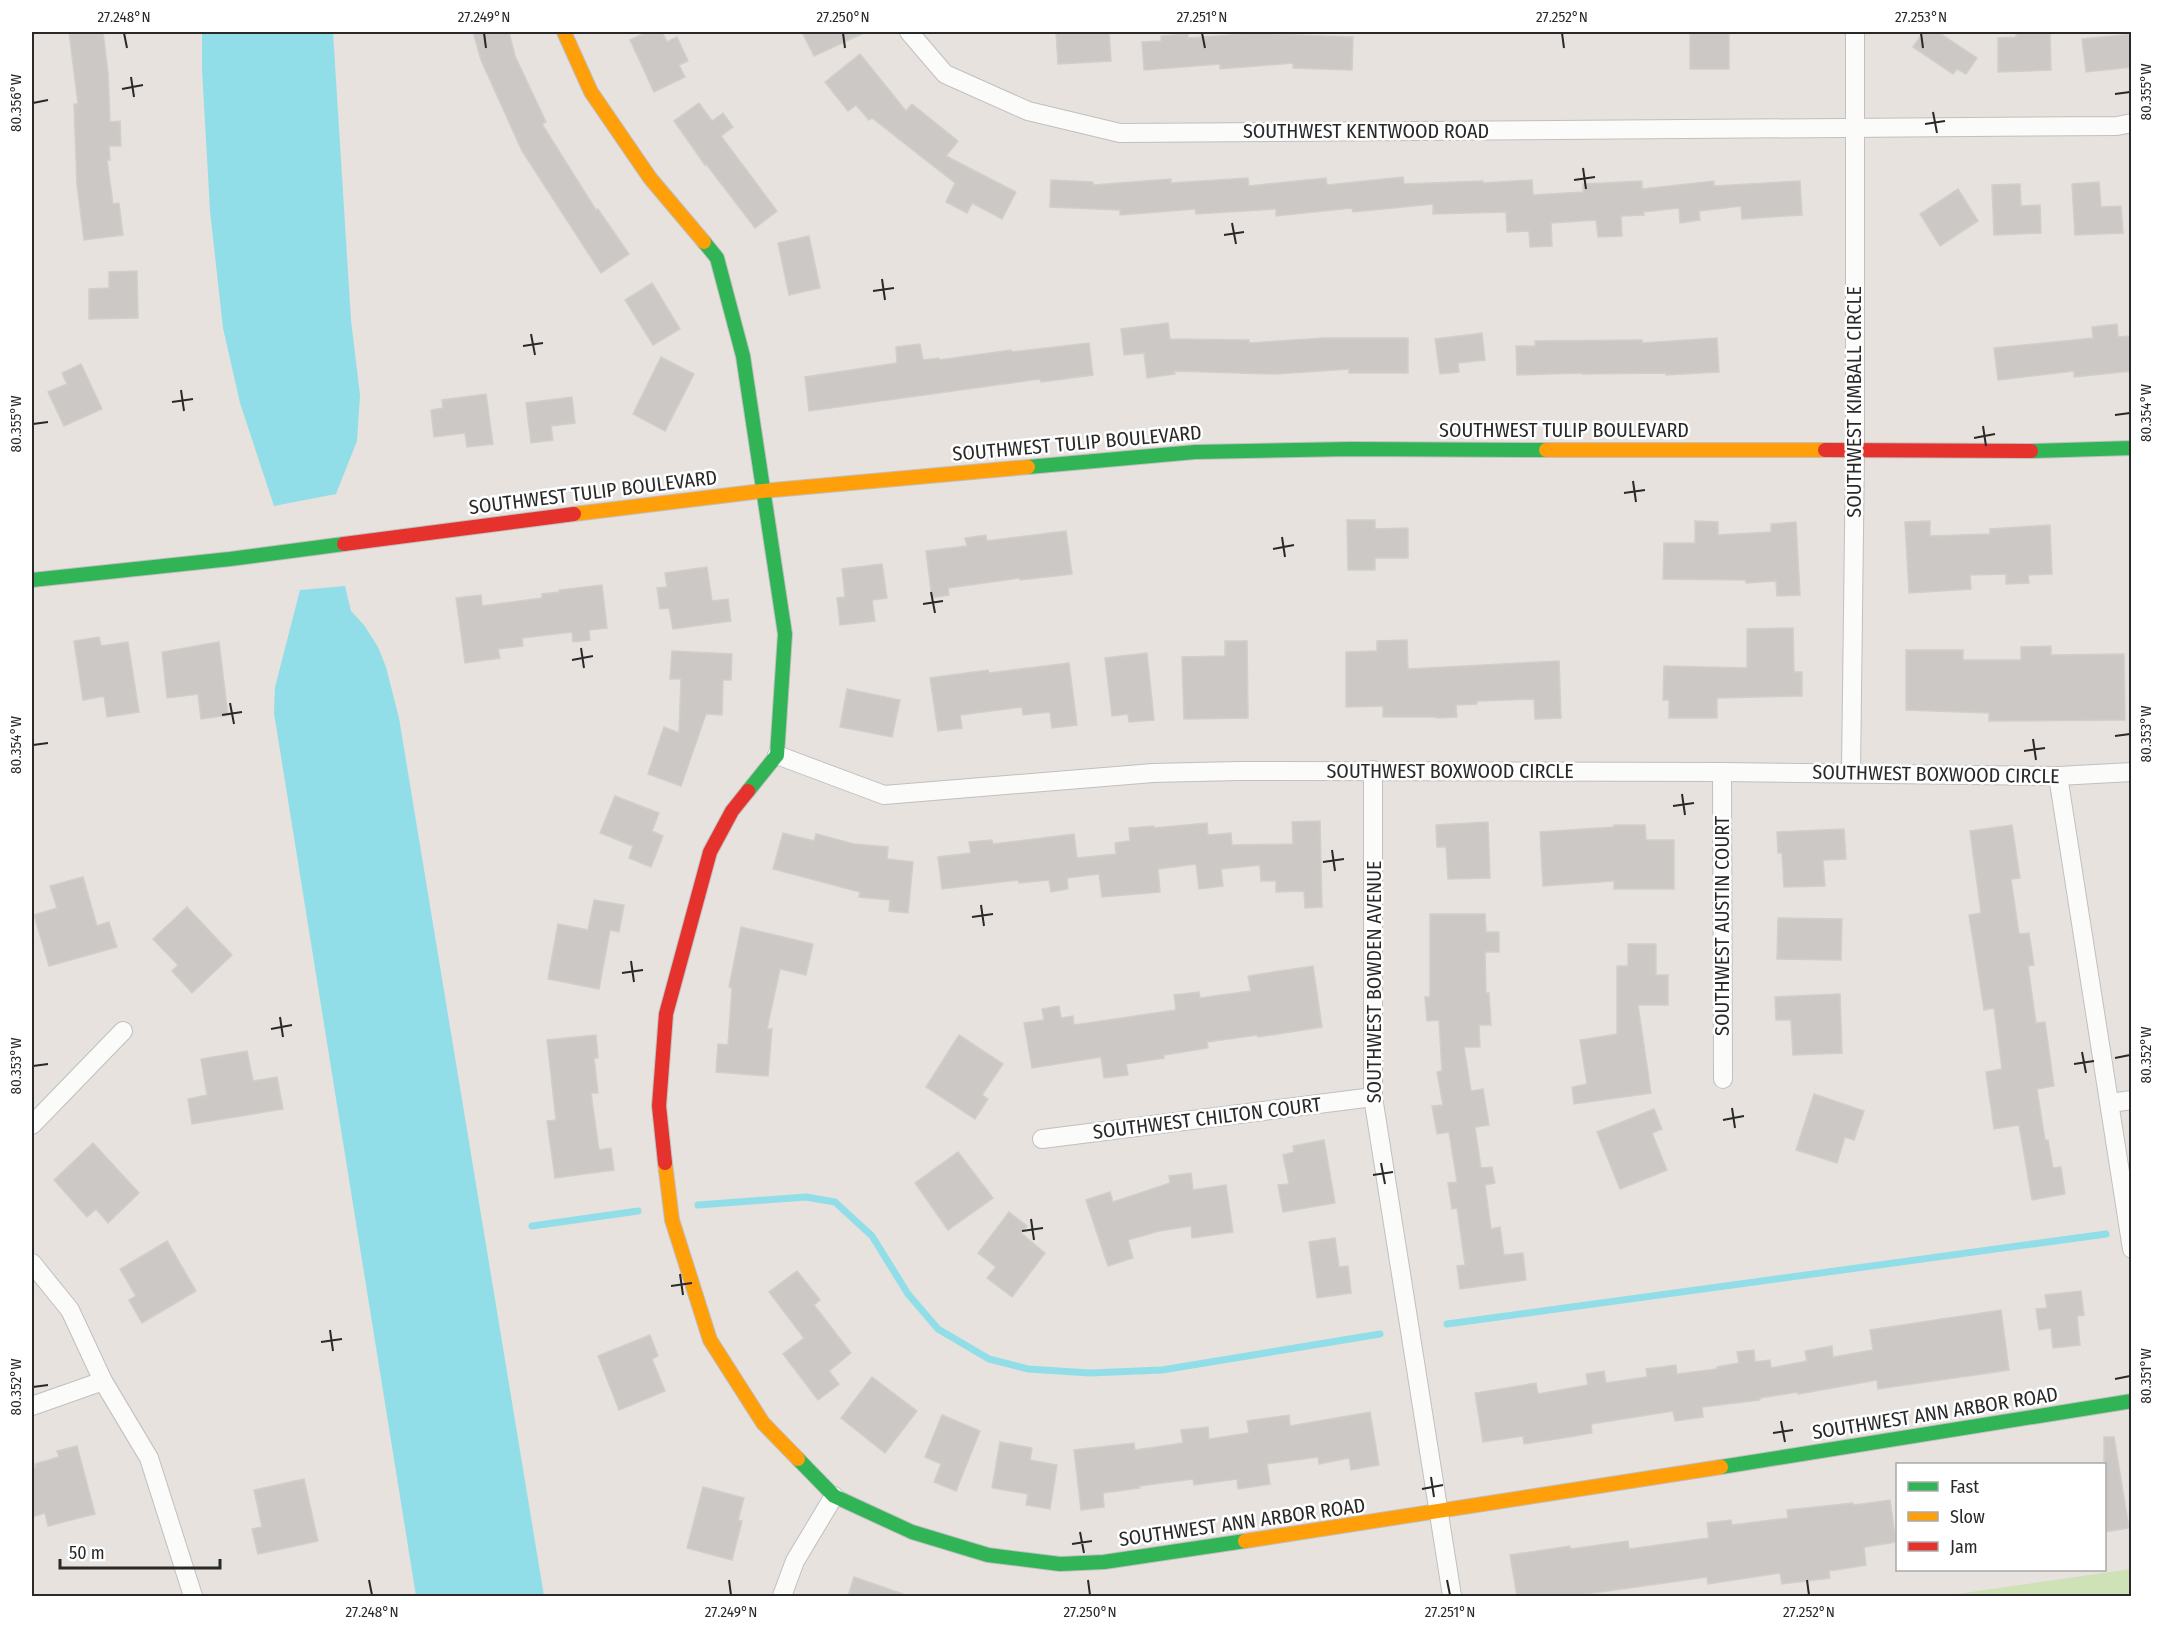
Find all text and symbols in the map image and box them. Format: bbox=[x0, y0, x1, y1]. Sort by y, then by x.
text: 27.248°N bbox=[98, 8, 150, 26]
text: 27.249°N bbox=[458, 8, 510, 26]
text: 27.250°N bbox=[816, 8, 870, 26]
text: 27.251°N bbox=[1177, 8, 1227, 26]
text: 27.252°N bbox=[1536, 8, 1588, 26]
text: 27.253°N bbox=[1895, 8, 1947, 26]
text: 80.355°W bbox=[2137, 63, 2155, 121]
text: 80.356°W bbox=[7, 74, 25, 132]
street label: SOUTHWEST KENTWOOD ROAD bbox=[1243, 119, 1489, 143]
street label: SOUTHWEST KIMBALL CIRCLE bbox=[1842, 286, 1866, 518]
text: 80.354°W bbox=[2137, 384, 2155, 442]
text: 80.355°W bbox=[7, 395, 25, 453]
street label: SOUTHWEST TULIP BOULEVARD bbox=[1439, 418, 1689, 442]
street label: SOUTHWEST TULIP BOULEVARD bbox=[951, 420, 1203, 466]
street label: SOUTHWEST TULIP BOULEVARD bbox=[467, 465, 719, 519]
text: 80.353°W bbox=[2137, 705, 2155, 763]
text: 80.354°W bbox=[7, 716, 25, 774]
street label: SOUTHWEST BOXWOOD CIRCLE bbox=[1326, 759, 1574, 783]
street label: SOUTHWEST BOXWOOD CIRCLE bbox=[1812, 760, 2060, 788]
street label: SOUTHWEST AUSTIN COURT bbox=[1710, 815, 1734, 1036]
street label: SOUTHWEST BOWDEN AVENUE bbox=[1362, 861, 1386, 1103]
text: 80.352°W bbox=[2137, 1026, 2155, 1084]
text: 80.353°W bbox=[7, 1037, 25, 1095]
street label: SOUTHWEST CHILTON COURT bbox=[1092, 1092, 1323, 1144]
text: 80.351°W bbox=[2137, 1348, 2155, 1404]
text: 80.352°W bbox=[7, 1358, 25, 1416]
street label: SOUTHWEST ANN ARBOR ROAD bbox=[1810, 1382, 2060, 1444]
legend bbox=[1896, 1463, 2106, 1571]
text: Fast bbox=[1950, 1476, 1979, 1498]
street label: SOUTHWEST ANN ARBOR ROAD bbox=[1117, 1493, 1367, 1551]
text: Slow bbox=[1950, 1506, 1985, 1528]
scale bar bbox=[60, 1532, 220, 1570]
text: Jam bbox=[1950, 1536, 1978, 1558]
text: 50 m bbox=[69, 1542, 105, 1564]
text: 27.248°N bbox=[346, 1603, 398, 1621]
text: 27.249°N bbox=[705, 1603, 757, 1621]
text: 27.250°N bbox=[1063, 1603, 1117, 1621]
text: 27.251°N bbox=[1425, 1603, 1475, 1621]
text: 27.252°N bbox=[1783, 1603, 1835, 1621]

